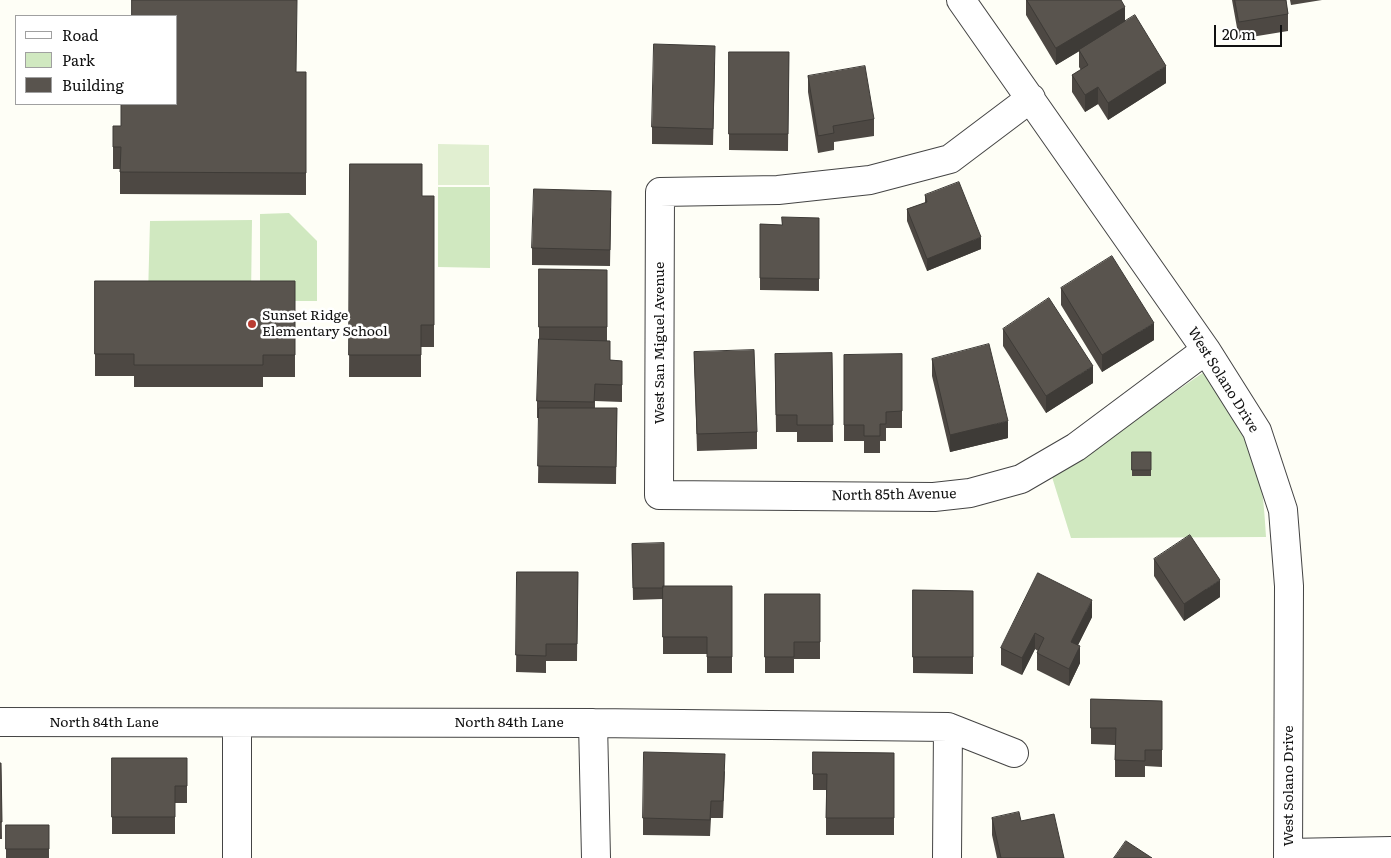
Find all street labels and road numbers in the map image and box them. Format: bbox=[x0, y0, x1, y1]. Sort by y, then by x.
street label: West San Miguel Avenue bbox=[652, 262, 668, 424]
street label: West Solano Drive bbox=[1184, 324, 1262, 436]
street label: North 85th Avenue bbox=[831, 486, 957, 504]
street label: North 84th Lane bbox=[49, 715, 159, 731]
street label: North 84th Lane bbox=[454, 715, 564, 731]
street label: West Solano Drive bbox=[1281, 725, 1297, 847]

